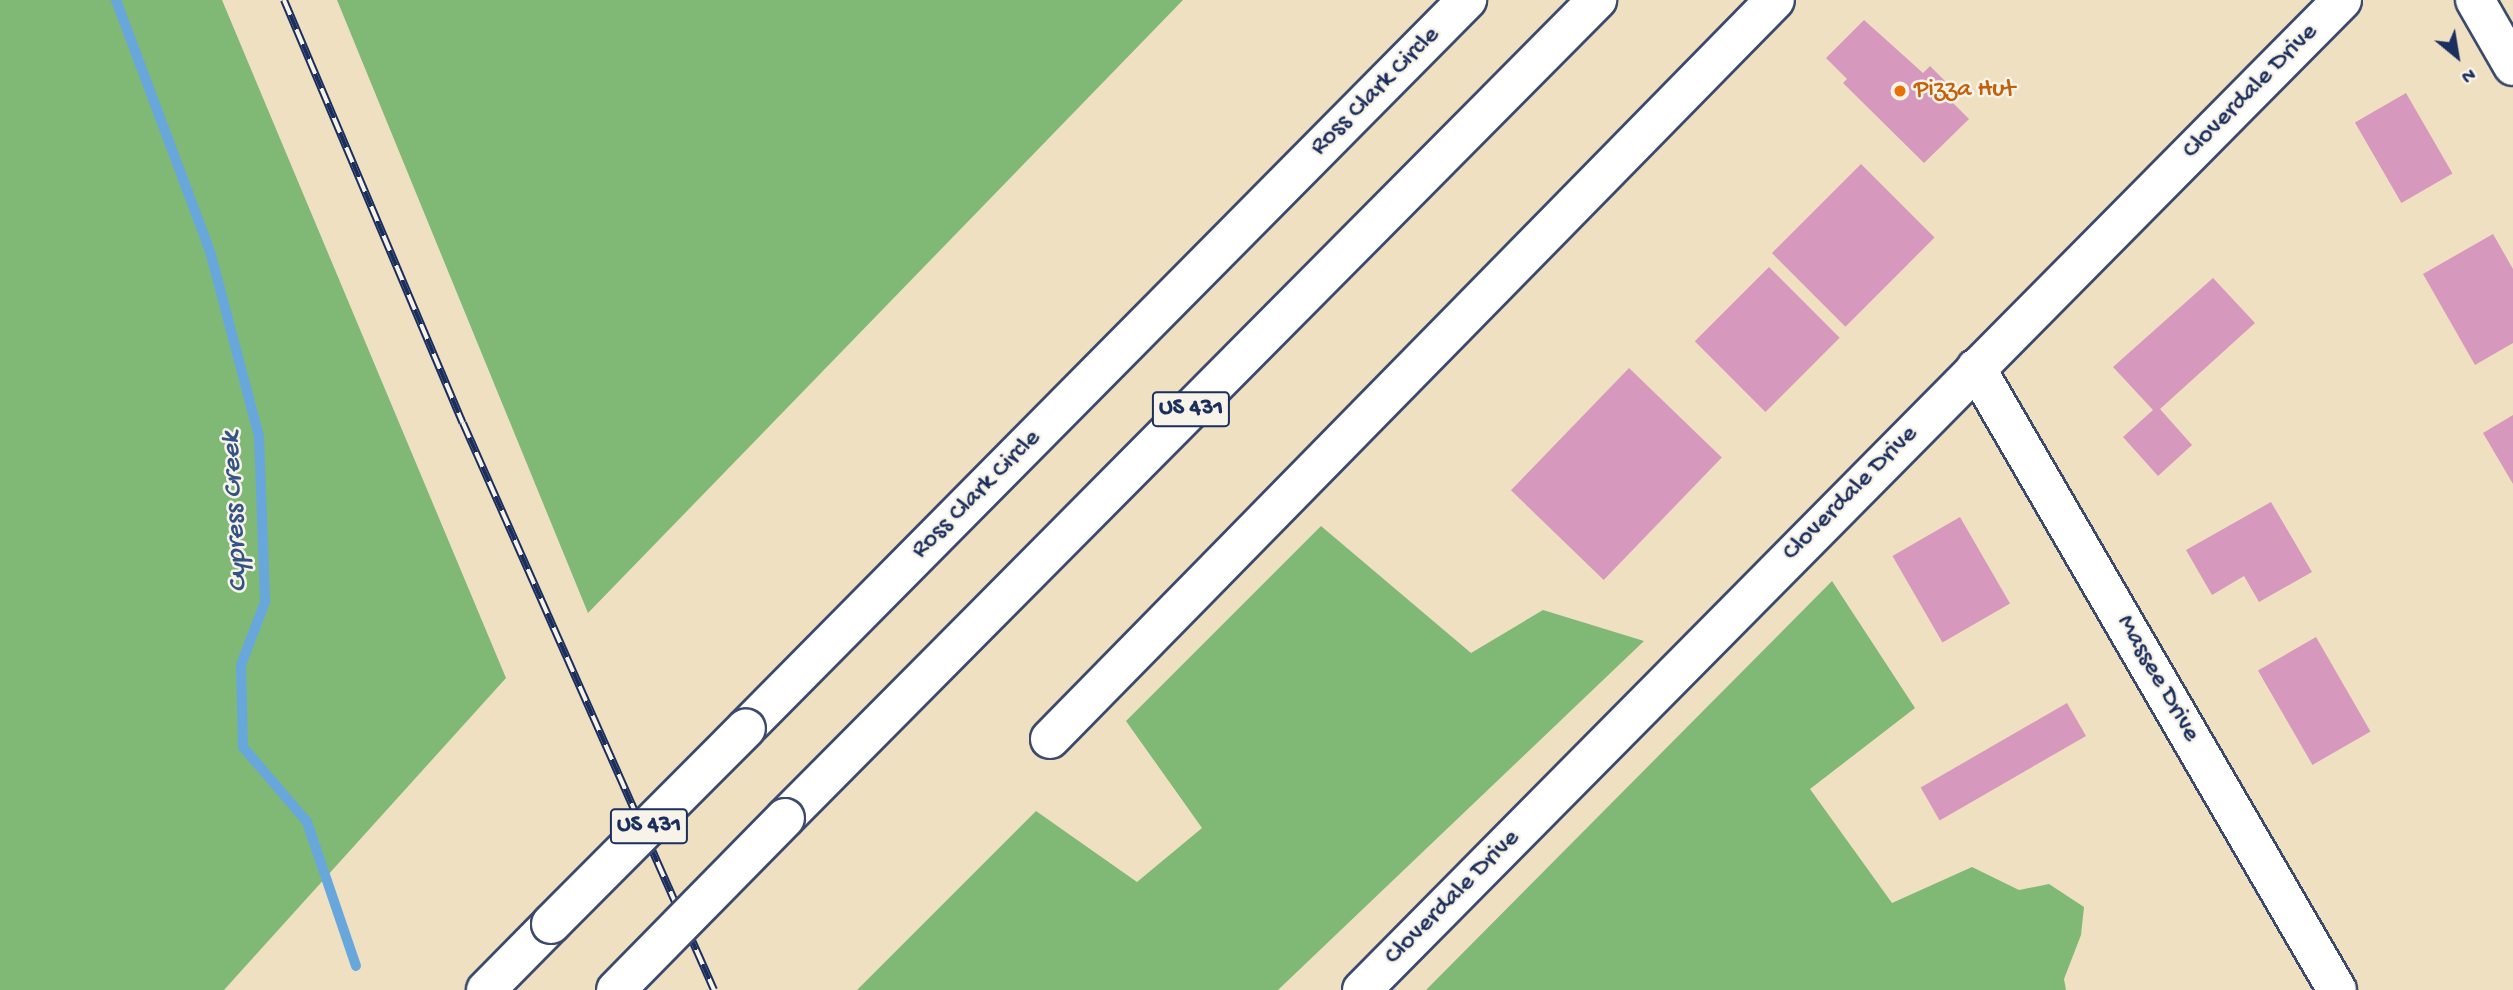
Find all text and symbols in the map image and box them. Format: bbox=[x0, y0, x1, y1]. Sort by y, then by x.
street label: Cloverdale Drive bbox=[2177, 18, 2325, 166]
street label: Ross Clark Circle bbox=[1305, 21, 1447, 163]
north arrow bbox=[2422, 21, 2492, 91]
text: N bbox=[2457, 62, 2479, 88]
place label: Pizza Hut bbox=[1914, 75, 2015, 107]
marker: Pizza Hut bbox=[1892, 83, 1908, 99]
road number: US 431 bbox=[1151, 388, 1231, 430]
street label: Cloverdale Drive bbox=[1777, 420, 1925, 568]
street label: Ross Clark Circle bbox=[906, 424, 1048, 566]
water label: Cypress Creek bbox=[215, 431, 257, 593]
street label: Massee Drive bbox=[2108, 610, 2206, 748]
road number: US 431 bbox=[609, 806, 689, 846]
street label: Cloverdale Drive bbox=[1379, 824, 1527, 972]

